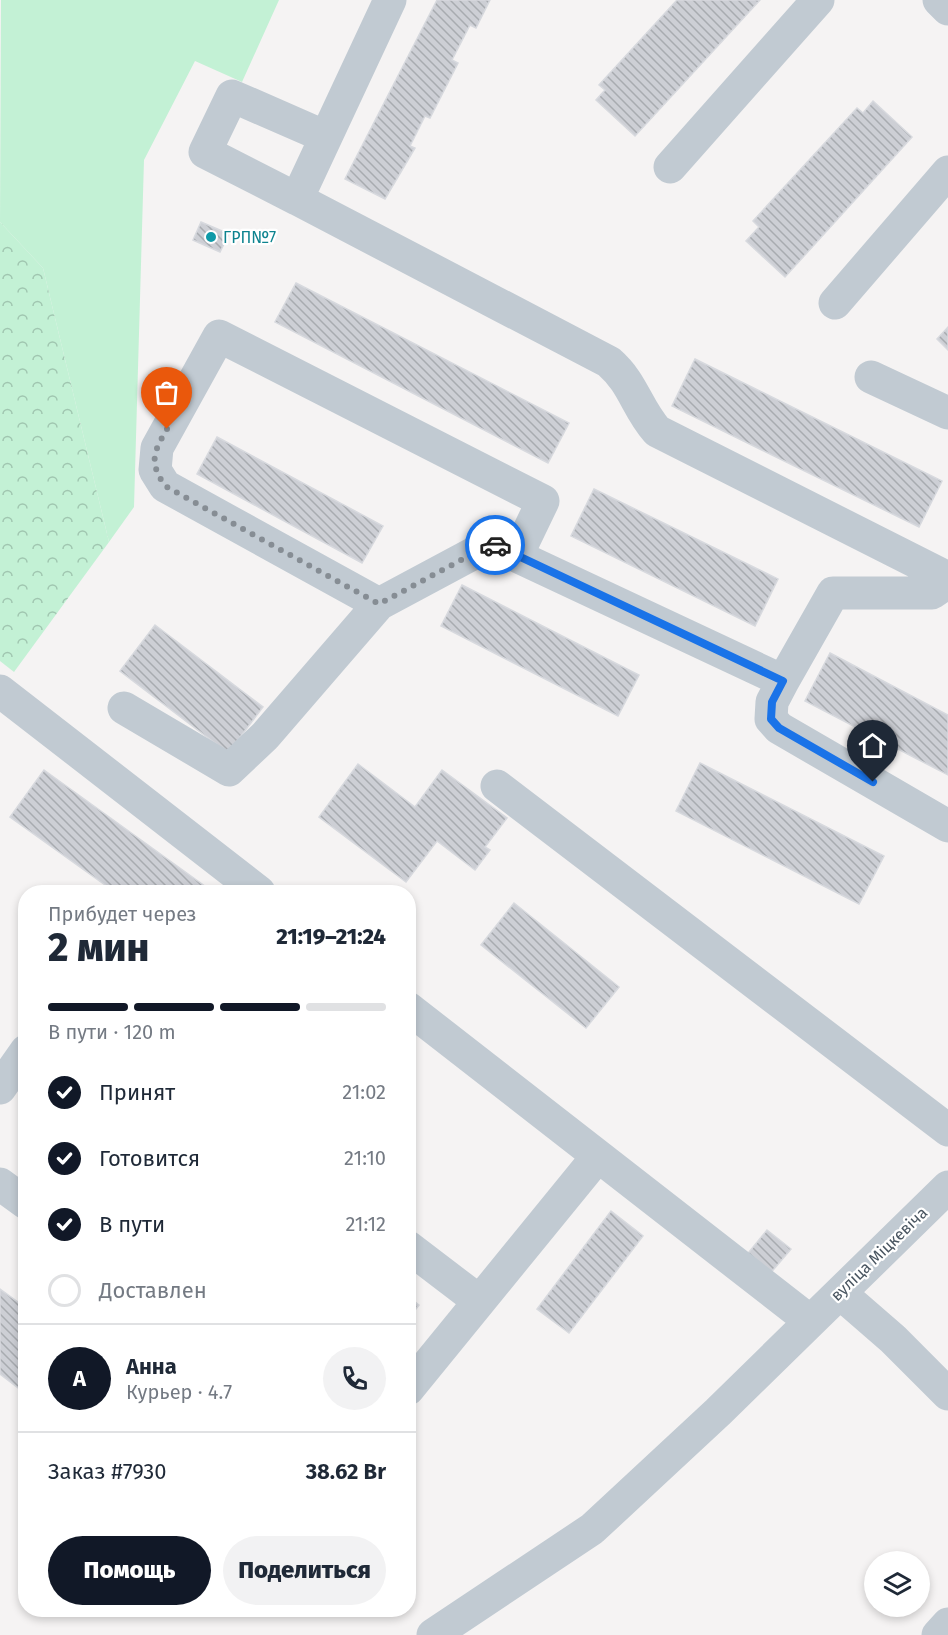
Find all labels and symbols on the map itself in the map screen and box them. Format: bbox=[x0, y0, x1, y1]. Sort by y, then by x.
place label: ГРП№7 bbox=[223, 228, 276, 247]
marker: ГРП№7 bbox=[204, 230, 218, 244]
pin bbox=[141, 367, 192, 429]
courier bbox=[465, 515, 525, 575]
pin bbox=[847, 720, 898, 782]
street label: вуліца Міцкевіча bbox=[827, 1203, 931, 1305]

